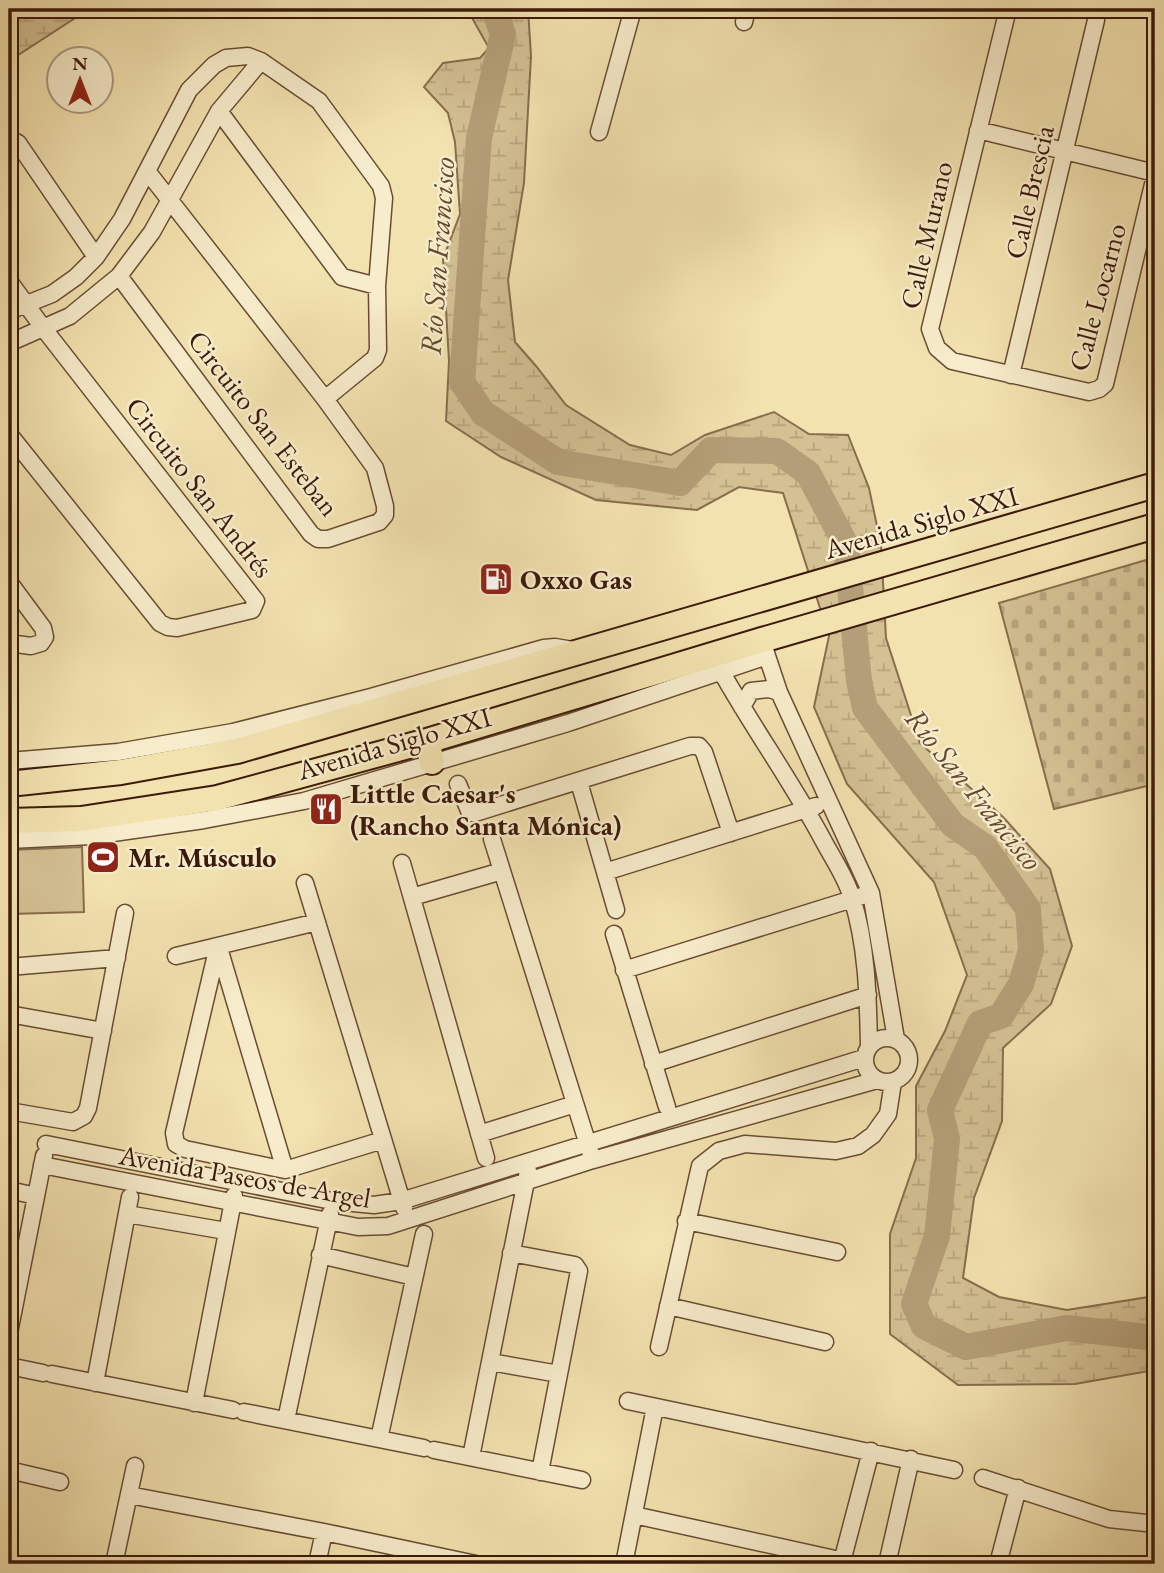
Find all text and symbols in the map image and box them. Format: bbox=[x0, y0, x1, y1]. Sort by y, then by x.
north arrow bbox=[46, 46, 116, 116]
text: N bbox=[72, 51, 88, 76]
street label: Calle Brescia bbox=[996, 121, 1062, 262]
water label: Río San Francisco bbox=[411, 156, 463, 356]
street label: Calle Murano bbox=[892, 158, 960, 312]
street label: Calle Locarno bbox=[1060, 219, 1134, 375]
street label: Circuito San Esteban bbox=[180, 323, 348, 523]
street label: Circuito San Andrés bbox=[118, 389, 282, 585]
street label: Avenida Siglo XXI bbox=[819, 477, 1022, 567]
fuel station icon: Oxxo Gas bbox=[477, 560, 515, 598]
place label: Oxxo Gas bbox=[520, 561, 632, 597]
street label: Avenida Siglo XXI bbox=[292, 698, 495, 788]
water label: Río San Francisco bbox=[896, 700, 1052, 878]
place label: Little Caesar's (Rancho Santa Mónica) bbox=[350, 775, 622, 843]
restaurant icon: Little Caesar's (Rancho Santa Mónica) bbox=[307, 790, 345, 828]
sports icon: Mr. Músculo bbox=[84, 838, 122, 876]
place label: Mr. Músculo bbox=[128, 839, 276, 875]
street label: Avenida Paseos de Argel bbox=[115, 1136, 374, 1216]

